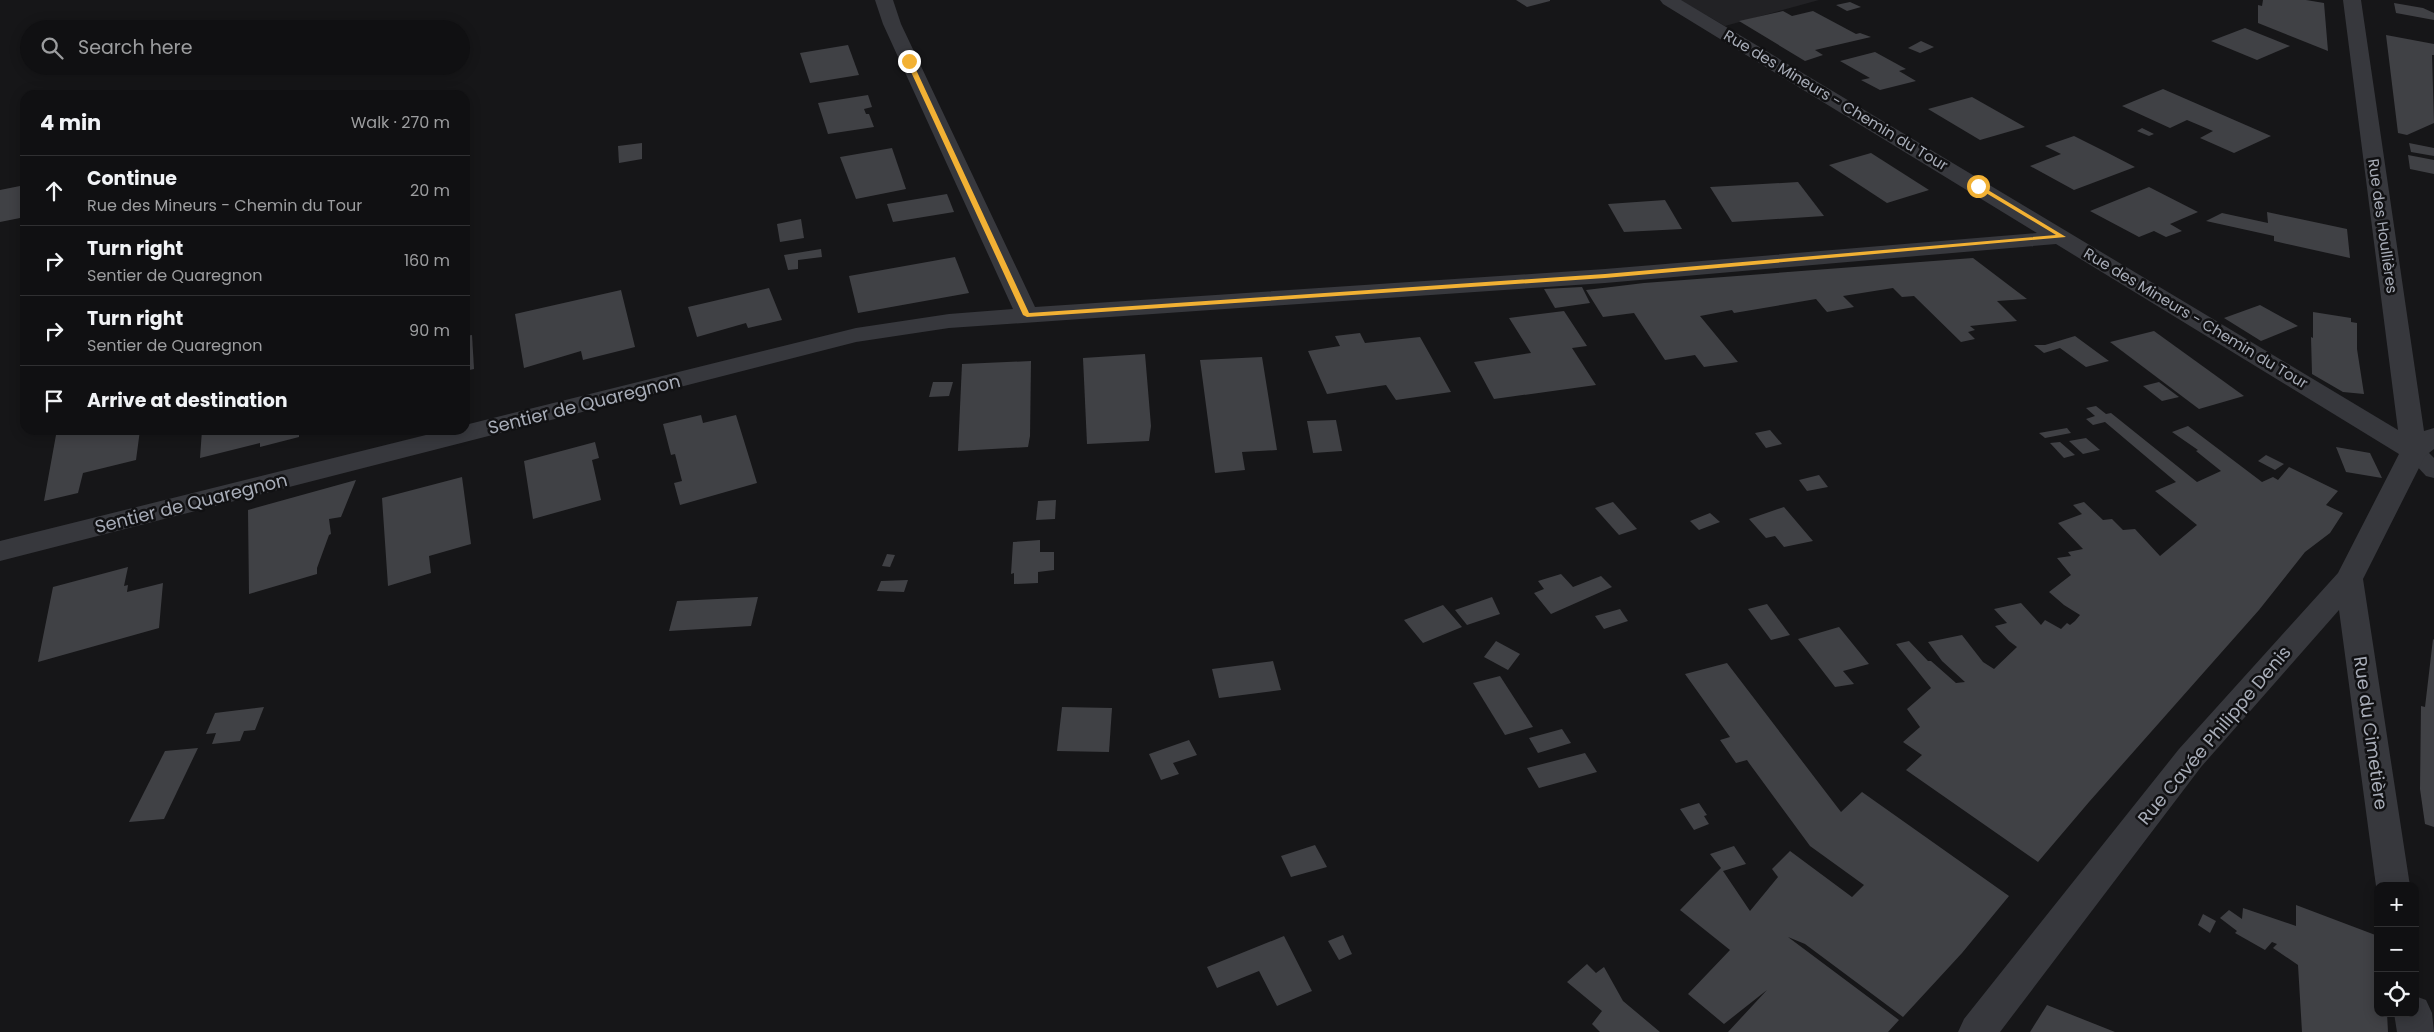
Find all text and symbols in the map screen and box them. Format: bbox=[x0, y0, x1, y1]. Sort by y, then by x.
search box bbox=[20, 20, 470, 75]
street label: Rue des Mineurs - Chemin du Tour bbox=[1720, 25, 1952, 176]
icon: search bbox=[38, 34, 66, 62]
text: Search here bbox=[78, 34, 192, 61]
route end bbox=[898, 50, 921, 73]
text: 4 min bbox=[40, 108, 101, 137]
text: Walk · 270 m bbox=[351, 111, 450, 134]
street label: Rue des Houllières bbox=[2363, 157, 2403, 295]
text: Continue bbox=[87, 165, 177, 192]
route start bbox=[1967, 175, 1990, 198]
icon: ahead bbox=[40, 177, 68, 205]
text: 20 m bbox=[410, 179, 450, 202]
text: Rue des Mineurs - Chemin du Tour bbox=[87, 194, 362, 217]
text: Turn right bbox=[87, 235, 183, 262]
street label: Rue des Mineurs - Chemin du Tour bbox=[2080, 243, 2312, 394]
icon: right bbox=[40, 247, 68, 275]
text: 160 m bbox=[404, 249, 450, 272]
text: Sentier de Quaregnon bbox=[87, 264, 263, 287]
text: Turn right bbox=[87, 305, 183, 332]
icon: right bbox=[40, 317, 68, 345]
text: 90 m bbox=[409, 319, 450, 342]
text: Sentier de Quaregnon bbox=[87, 334, 263, 357]
street label: Sentier de Quaregnon bbox=[485, 368, 683, 440]
icon: arrive bbox=[40, 387, 68, 415]
text: Arrive at destination bbox=[87, 387, 288, 414]
street label: Sentier de Quaregnon bbox=[92, 467, 290, 539]
street label: Rue Cavée Philippe Denis bbox=[2132, 640, 2296, 830]
street label: Rue du Cimetière bbox=[2348, 655, 2394, 811]
map controls bbox=[2374, 882, 2419, 1017]
button: + bbox=[2374, 882, 2419, 927]
button: − bbox=[2374, 927, 2419, 972]
button: locate bbox=[2374, 972, 2419, 1017]

